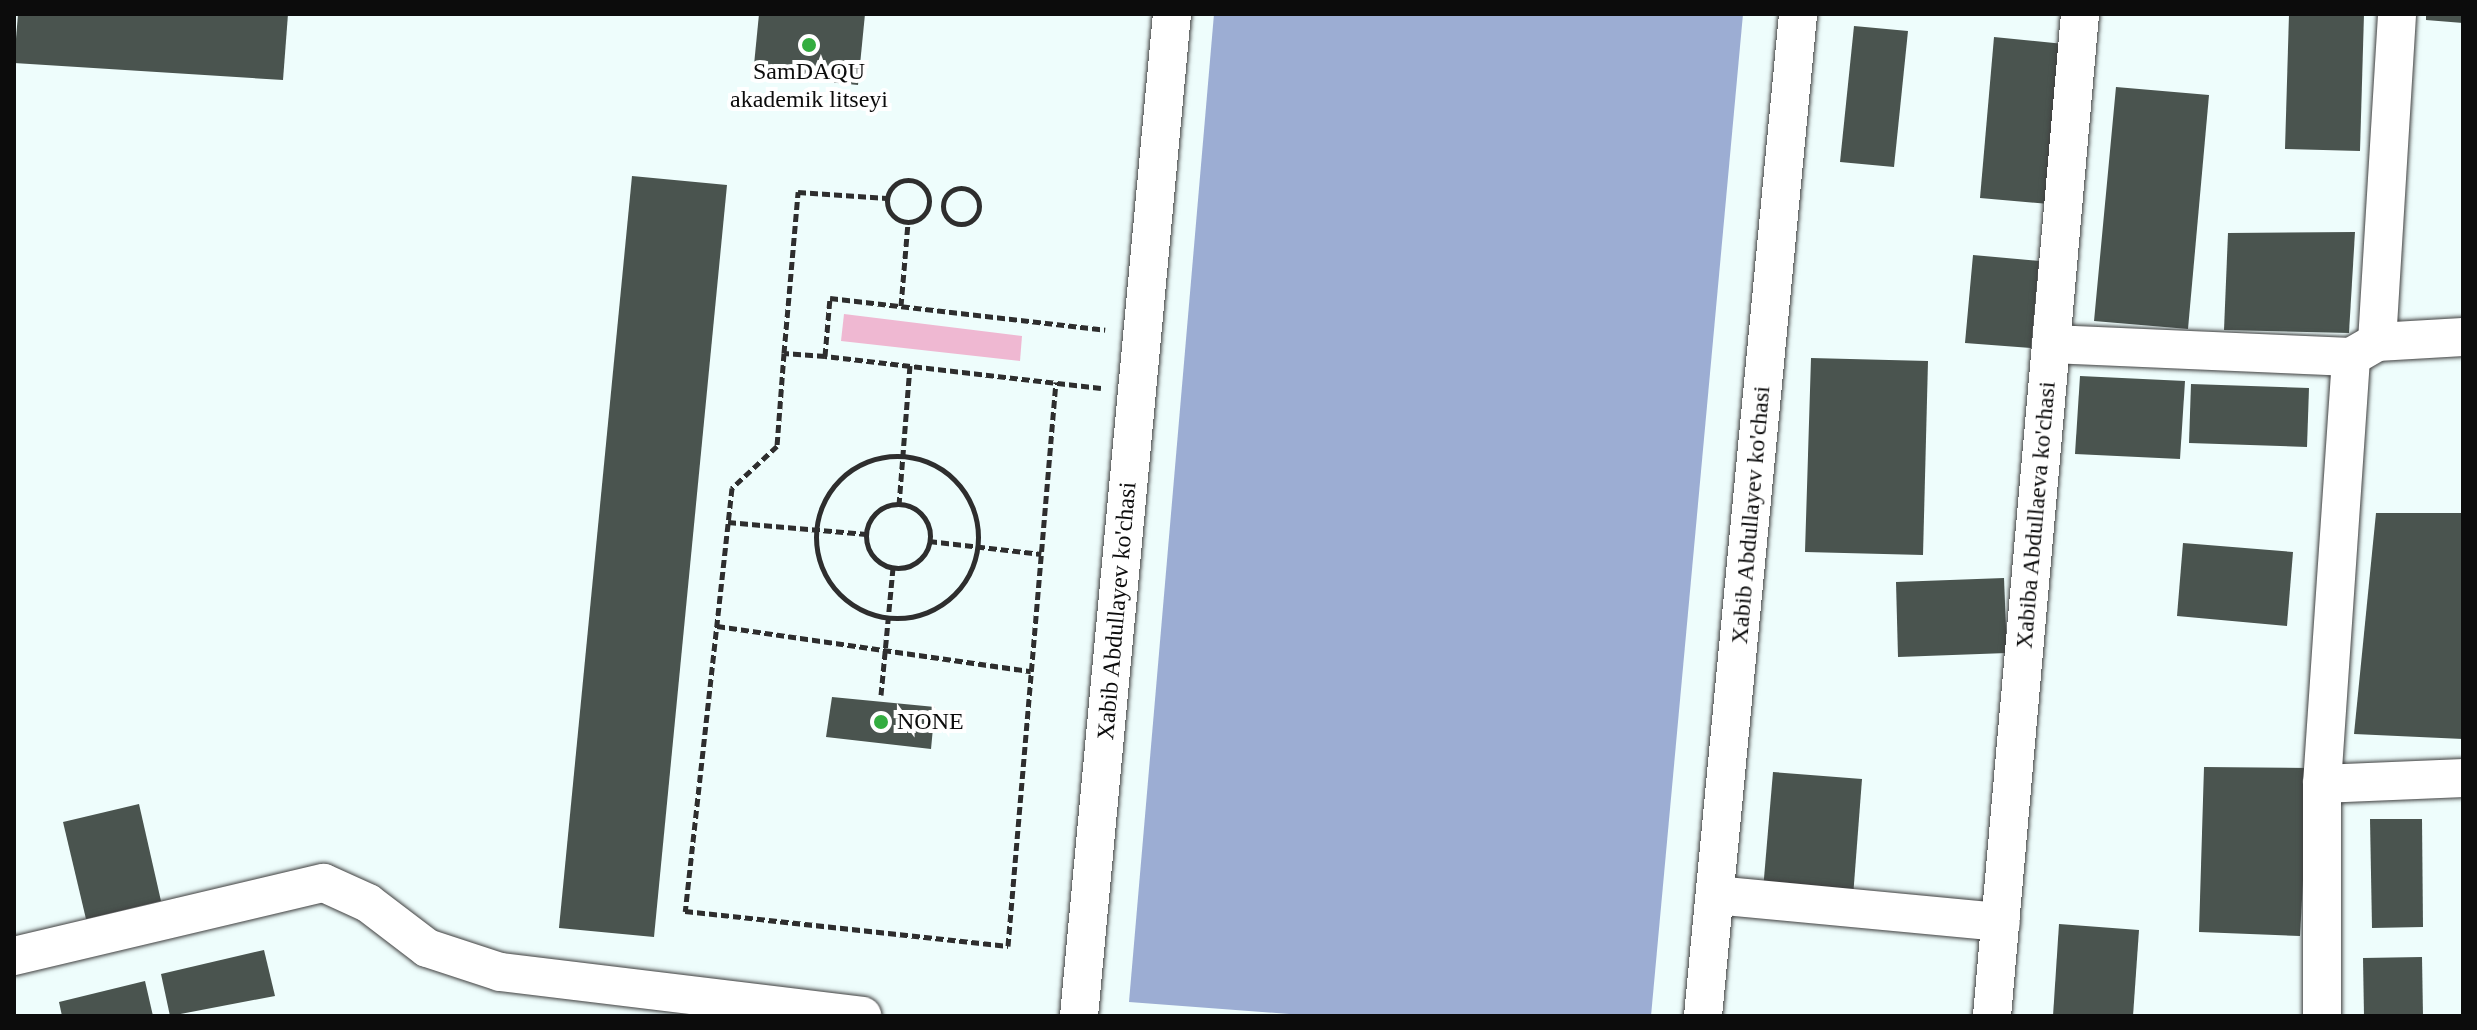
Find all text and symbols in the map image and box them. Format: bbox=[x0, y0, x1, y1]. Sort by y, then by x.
marker: SamDAQU akademik litseyi bbox=[800, 36, 818, 54]
place label: SamDAQU akademik litseyi bbox=[730, 58, 888, 114]
street label: Xabiba Abdullaeva ko'chasi bbox=[2010, 379, 2062, 651]
street label: Xabib Abdullayev ko'chasi bbox=[1725, 384, 1777, 646]
street label: Xabib Abdullayev ko'chasi bbox=[1091, 480, 1143, 742]
place label: NONE bbox=[897, 708, 964, 736]
marker: NONE bbox=[872, 713, 890, 731]

